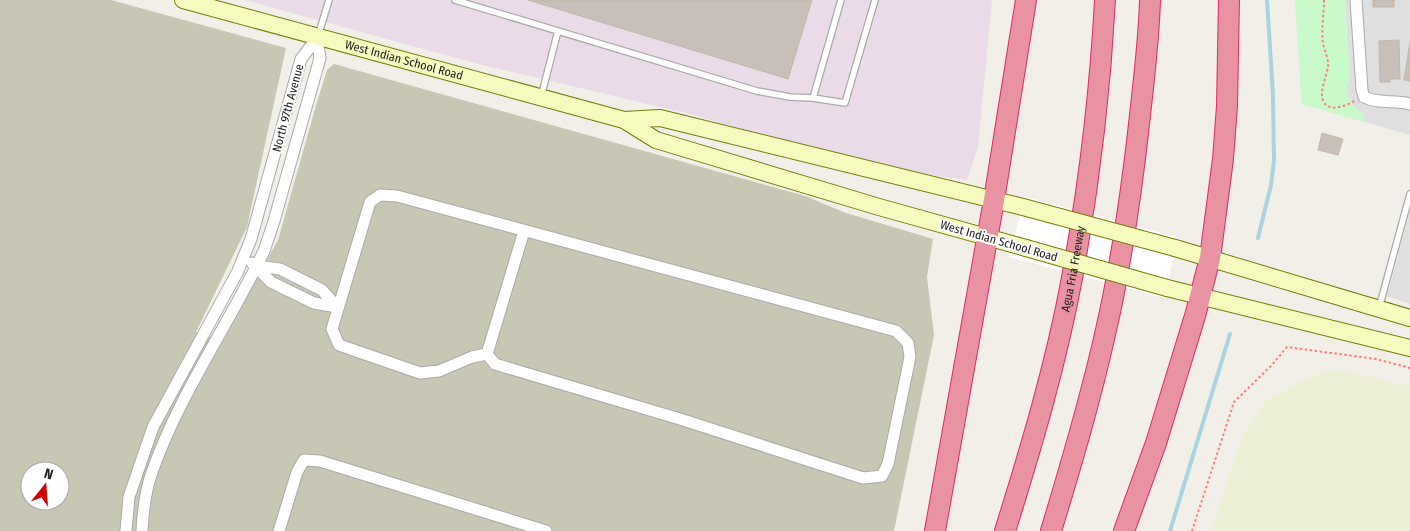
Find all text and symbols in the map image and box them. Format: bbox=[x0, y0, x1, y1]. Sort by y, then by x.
street label: West Indian School Road bbox=[343, 37, 465, 83]
street label: North 97th Avenue bbox=[270, 62, 306, 154]
street label: West Indian School Road bbox=[939, 218, 1059, 264]
street label: Agua Fria Freeway bbox=[1058, 224, 1088, 313]
north arrow bbox=[20, 461, 70, 511]
text: N bbox=[42, 465, 55, 483]

